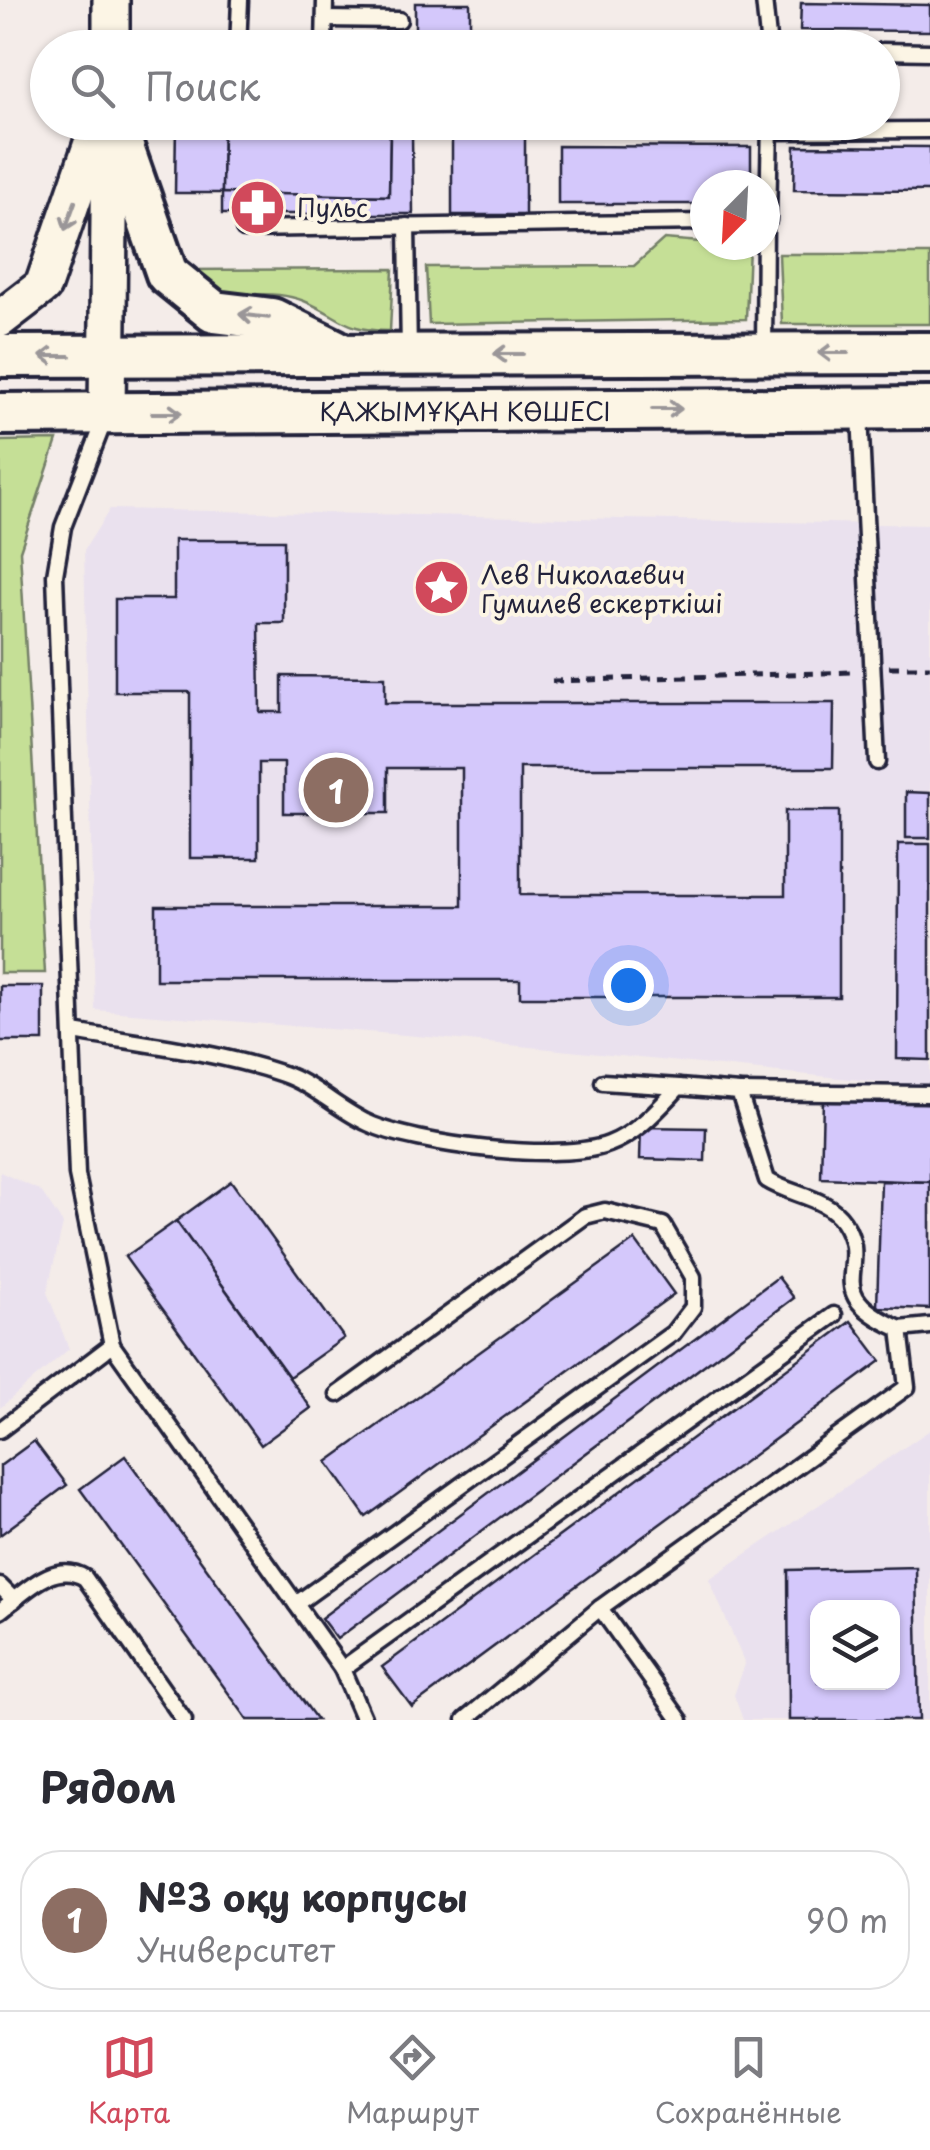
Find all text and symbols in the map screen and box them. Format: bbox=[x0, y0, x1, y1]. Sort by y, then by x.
search box bbox=[30, 30, 900, 140]
text: Поиск bbox=[145, 57, 260, 114]
icon: search bbox=[65, 58, 120, 113]
north arrow bbox=[690, 170, 780, 260]
pharmacy icon: Пульс bbox=[228, 177, 288, 237]
place label: Пульс bbox=[297, 188, 368, 226]
one-way arrow bbox=[60, 199, 78, 230]
one-way arrow bbox=[239, 306, 271, 325]
one-way arrow bbox=[492, 344, 524, 364]
one-way arrow bbox=[817, 344, 850, 362]
one-way arrow bbox=[39, 346, 72, 366]
street label: ҚАЖЫМҰҚАН КӨШЕСІ bbox=[319, 392, 611, 430]
one-way arrow bbox=[651, 400, 683, 419]
one-way arrow bbox=[150, 404, 183, 422]
place label: Лев Николаевич Гумилев ескерткіші bbox=[481, 555, 722, 622]
place icon: Лев Николаевич Гумилев ескерткіші bbox=[412, 558, 472, 618]
pin: 1 bbox=[304, 752, 368, 828]
your location bbox=[603, 960, 654, 1011]
map controls bbox=[810, 1600, 900, 1690]
button: layers bbox=[810, 1600, 900, 1690]
text: Рядом bbox=[40, 1754, 177, 1817]
text: №3 оқу корпусы bbox=[137, 1868, 468, 1925]
text: 1 bbox=[67, 1896, 82, 1944]
text: 90 m bbox=[806, 1896, 888, 1944]
text: Университет bbox=[137, 1925, 335, 1973]
tab: Карта bbox=[88, 2030, 170, 2133]
tab: Маршрут bbox=[346, 2030, 479, 2133]
tab: Сохранённые bbox=[655, 2030, 842, 2133]

